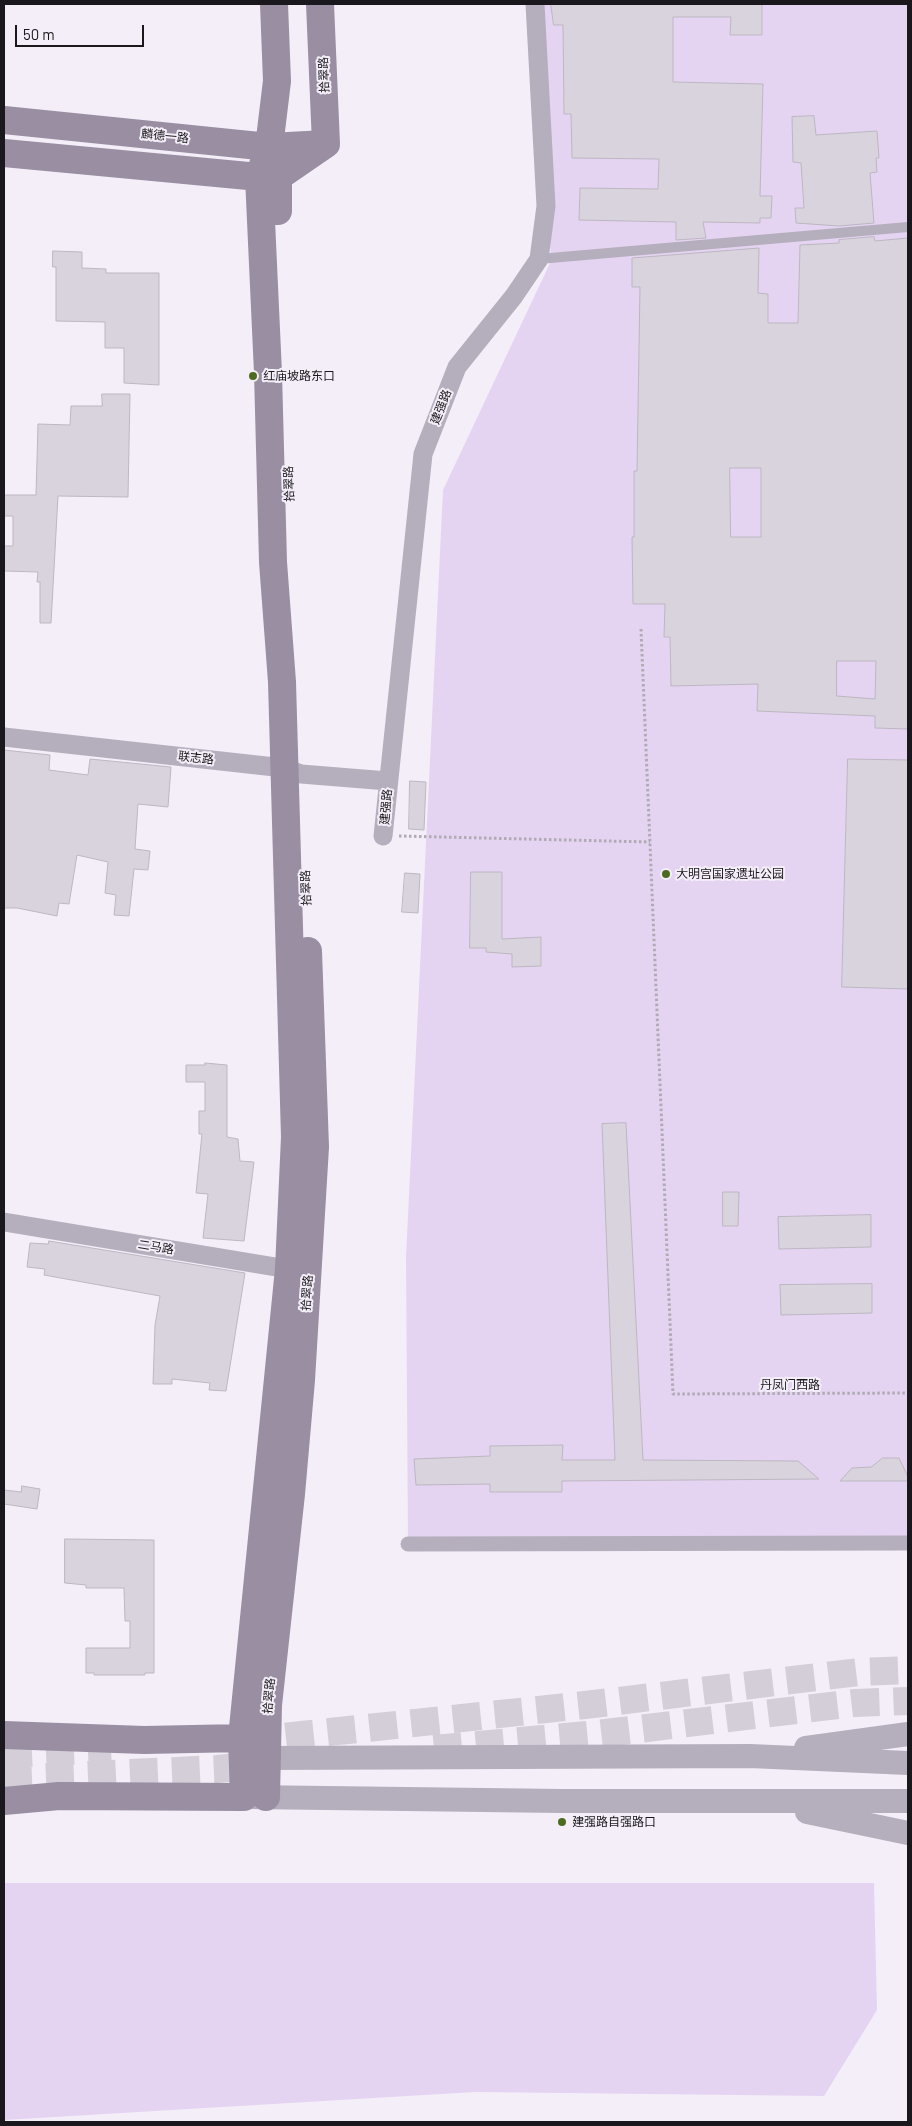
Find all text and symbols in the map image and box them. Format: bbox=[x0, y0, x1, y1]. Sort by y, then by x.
scale bar bbox=[18, 15, 146, 47]
text: 50 m bbox=[23, 25, 55, 43]
street label: 拾翠路 bbox=[316, 57, 332, 93]
street label: 麟德一路 bbox=[140, 126, 190, 146]
place label: 红庙坡路东口 bbox=[263, 369, 335, 383]
marker: 红庙坡路东口 bbox=[247, 370, 259, 382]
street label: 建强路 bbox=[428, 388, 454, 426]
street label: 拾翠路 bbox=[281, 466, 297, 502]
street label: 联志路 bbox=[177, 749, 215, 767]
street label: 建强路 bbox=[377, 788, 395, 826]
place label: 大明宫国家遗址公园 bbox=[676, 867, 784, 881]
marker: 大明宫国家遗址公园 bbox=[660, 868, 672, 880]
street label: 拾翠路 bbox=[298, 870, 314, 906]
street label: 二马路 bbox=[137, 1237, 175, 1257]
street label: 拾翠路 bbox=[299, 1275, 315, 1311]
street label: 丹凤门西路 bbox=[760, 1378, 820, 1392]
street label: 拾翠路 bbox=[260, 1677, 278, 1715]
place label: 建强路自强路口 bbox=[572, 1815, 656, 1829]
marker: 建强路自强路口 bbox=[556, 1816, 568, 1828]

